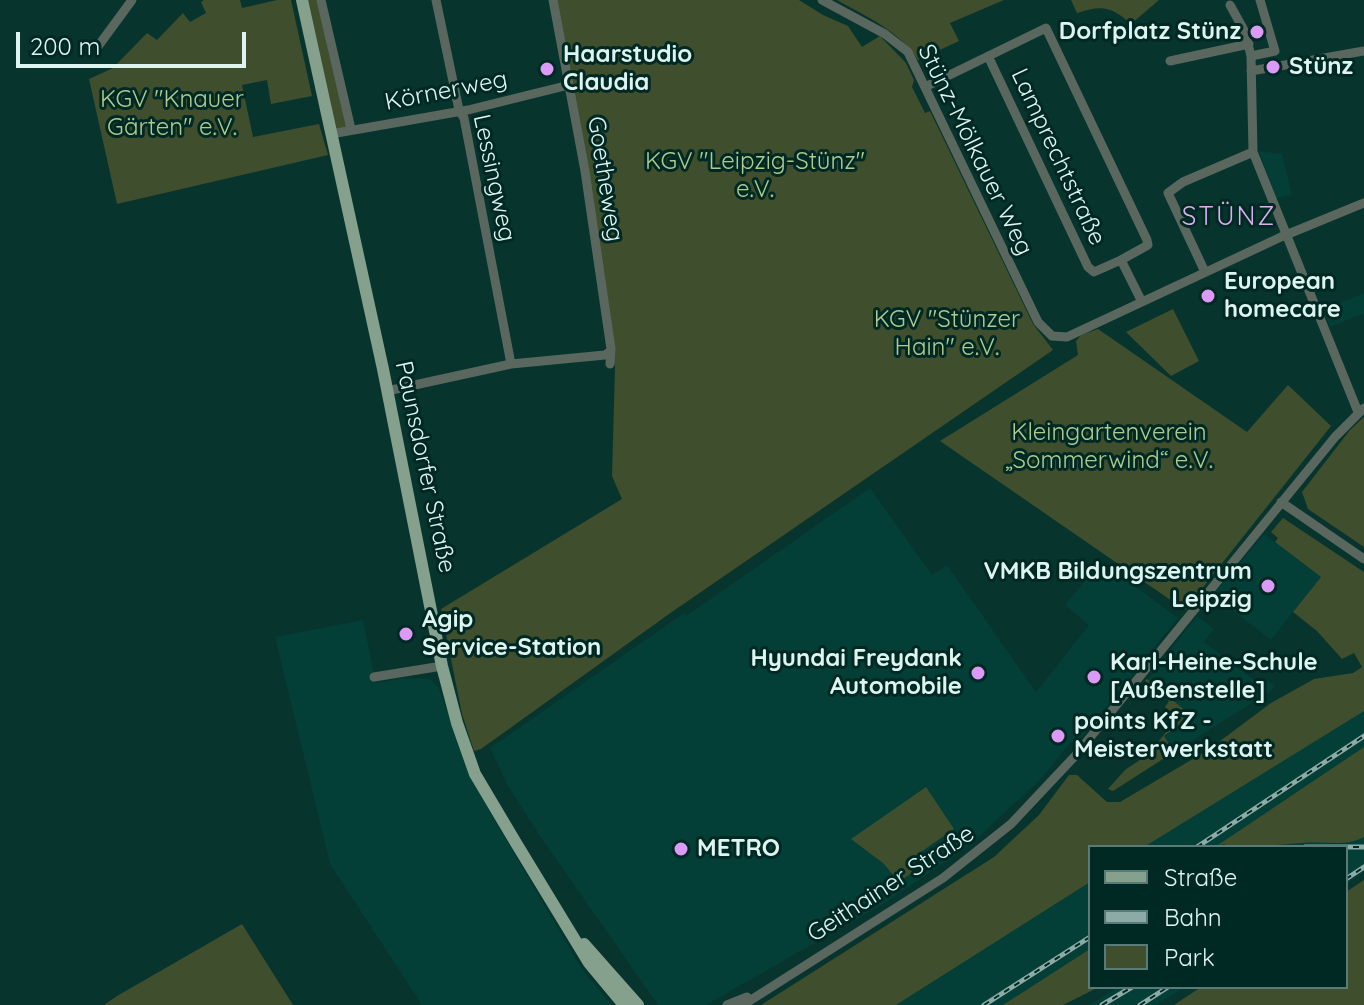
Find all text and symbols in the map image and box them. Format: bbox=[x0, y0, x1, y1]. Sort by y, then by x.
scale bar bbox=[20, 16, 250, 66]
place label: Dorfplatz Stünz bbox=[1059, 18, 1241, 46]
marker: Dorfplatz Stünz bbox=[1248, 23, 1266, 41]
text: 200 m bbox=[30, 31, 100, 61]
street label: Stünz-Mölkauer Weg bbox=[911, 40, 1039, 260]
place label: Haarstudio Claudia bbox=[563, 41, 692, 97]
place label: Stünz bbox=[1289, 53, 1353, 81]
marker: Stünz bbox=[1264, 58, 1282, 76]
marker: Haarstudio Claudia bbox=[538, 60, 556, 78]
street label: Lamprechtstraße bbox=[1004, 64, 1112, 250]
street label: Körnerweg bbox=[382, 65, 510, 117]
park label: KGV "Knauer Gärten" e.V. bbox=[100, 86, 244, 142]
street label: Lessingweg bbox=[466, 112, 522, 244]
street label: Goetheweg bbox=[581, 114, 629, 244]
park label: KGV "Leipzig-Stünz" e.V. bbox=[645, 148, 865, 204]
district label: STÜNZ bbox=[1182, 201, 1276, 233]
place label: European homecare bbox=[1224, 268, 1341, 324]
marker: European homecare bbox=[1199, 287, 1217, 305]
park label: KGV "Stünzer Hain" e.V. bbox=[874, 306, 1020, 362]
street label: Paunsdorfer Straße bbox=[388, 358, 462, 576]
park label: Kleingartenverein „Sommerwind“ e.V. bbox=[1005, 419, 1213, 475]
place label: VMKB Bildungszentrum Leipzig bbox=[984, 558, 1252, 614]
marker: VMKB Bildungszentrum Leipzig bbox=[1259, 577, 1277, 595]
place label: Agip Service-Station bbox=[422, 606, 601, 662]
marker: Agip Service-Station bbox=[397, 625, 415, 643]
place label: Hyundai Freydank Automobile bbox=[750, 645, 962, 701]
place label: Karl-Heine-Schule [Außenstelle] bbox=[1110, 649, 1318, 705]
marker: Hyundai Freydank Automobile bbox=[969, 664, 987, 682]
marker: Karl-Heine-Schule [Außenstelle] bbox=[1085, 668, 1103, 686]
place label: points KfZ - Meisterwerkstatt bbox=[1074, 708, 1273, 764]
marker: points KfZ - Meisterwerkstatt bbox=[1049, 727, 1067, 745]
street label: Geithainer Straße bbox=[802, 819, 980, 949]
place label: METRO bbox=[697, 835, 780, 863]
marker: METRO bbox=[672, 840, 690, 858]
legend bbox=[1088, 845, 1348, 989]
text: Straße bbox=[1164, 862, 1237, 892]
text: Bahn bbox=[1164, 902, 1222, 932]
text: Park bbox=[1164, 942, 1215, 972]

